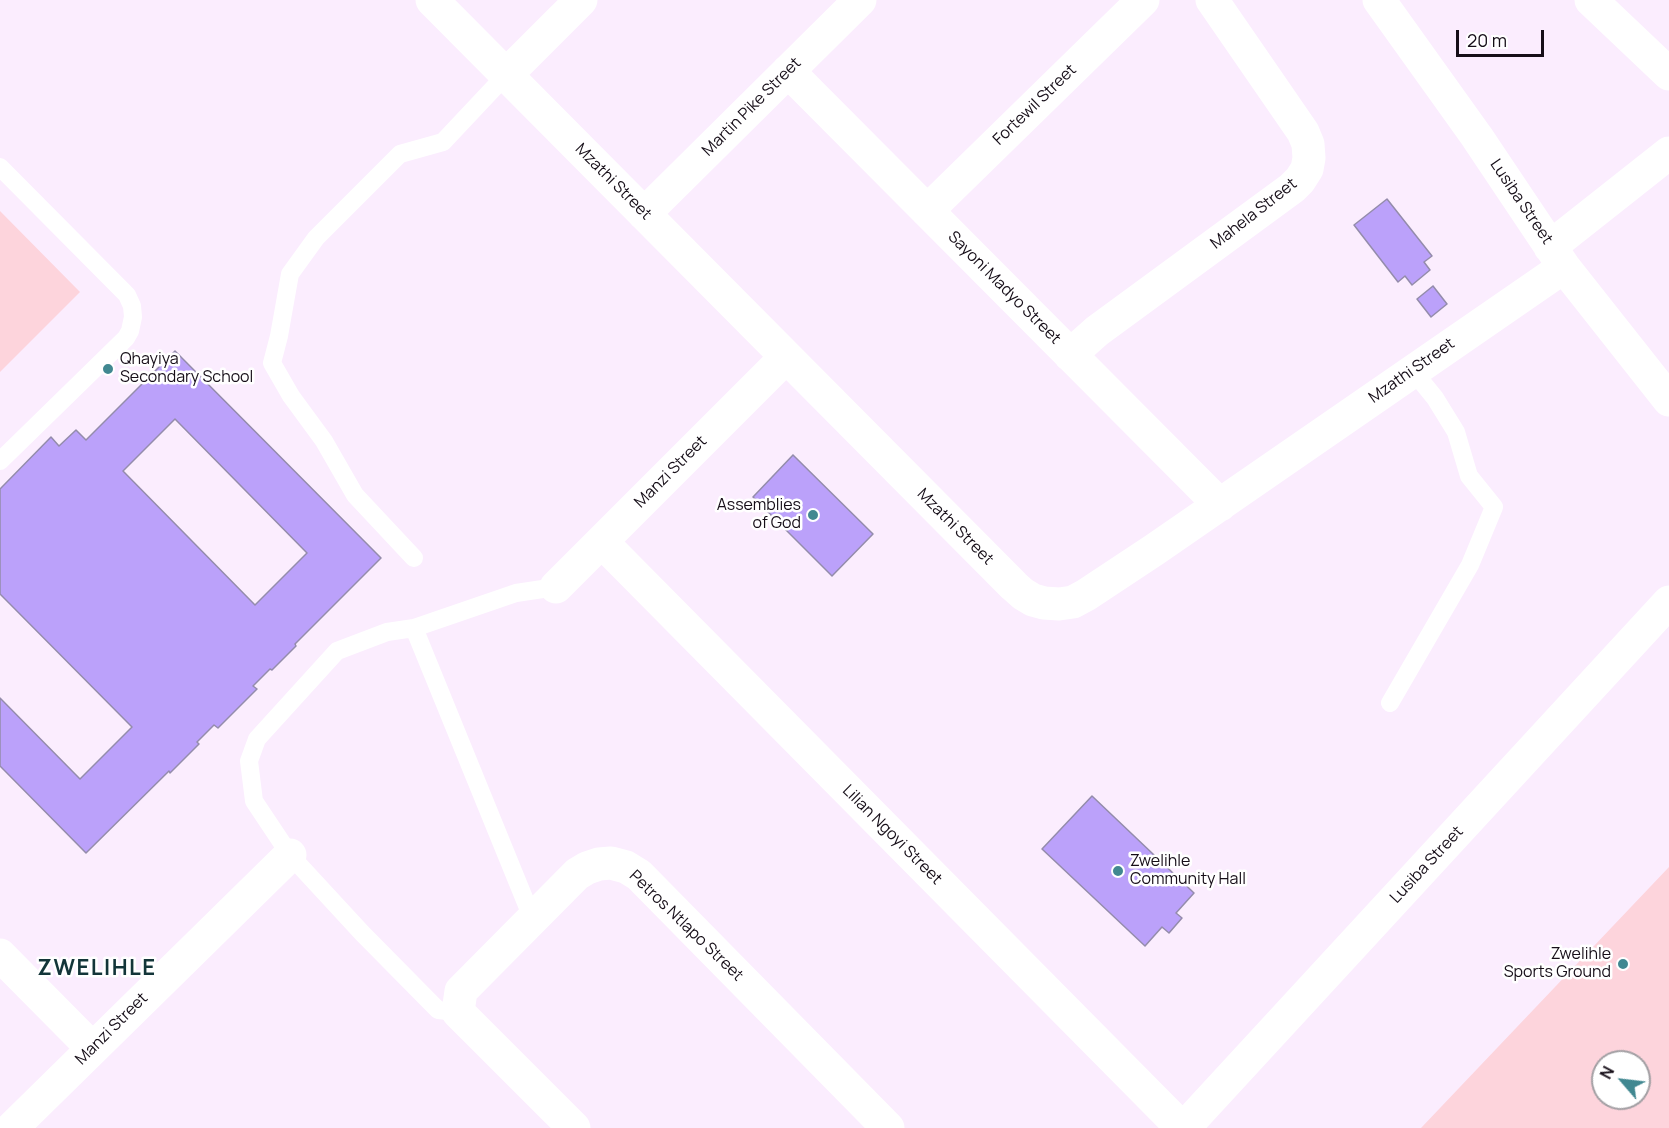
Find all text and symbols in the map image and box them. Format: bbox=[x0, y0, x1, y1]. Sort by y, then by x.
scale bar bbox=[1459, 18, 1548, 56]
text: 20 m bbox=[1467, 28, 1507, 52]
street label: Martin Pike Street bbox=[699, 54, 805, 160]
street label: Fortewil Street bbox=[989, 61, 1081, 149]
street label: Mzathi Street bbox=[571, 140, 655, 224]
street label: Lusiba Street bbox=[1486, 156, 1556, 248]
street label: Mahela Street bbox=[1207, 174, 1301, 254]
street label: Sayoni Madyo Street bbox=[944, 228, 1064, 348]
street label: Mzathi Street bbox=[1365, 334, 1459, 408]
place label: Qhayiya Secondary School bbox=[120, 350, 253, 388]
marker: Qhayiya Secondary School bbox=[101, 362, 115, 376]
street label: Manzi Street bbox=[631, 432, 711, 512]
street label: Mzathi Street bbox=[913, 485, 997, 569]
place label: Assemblies of God bbox=[717, 496, 801, 534]
marker: Assemblies of God bbox=[806, 508, 820, 522]
street label: Lilian Ngoyi Street bbox=[838, 781, 946, 889]
street label: Lusiba Street bbox=[1386, 822, 1468, 908]
place label: Zwelihle Community Hall bbox=[1130, 852, 1246, 890]
marker: Zwelihle Community Hall bbox=[1111, 864, 1125, 878]
street label: Petros Ntlapo Street bbox=[625, 867, 747, 985]
place label: Zwelihle Sports Ground bbox=[1504, 945, 1611, 983]
district label: ZWELIHLE bbox=[37, 956, 157, 982]
marker: Zwelihle Sports Ground bbox=[1616, 957, 1630, 971]
street label: Manzi Street bbox=[72, 989, 152, 1069]
north arrow bbox=[1591, 1050, 1651, 1110]
text: N bbox=[1594, 1062, 1619, 1083]

